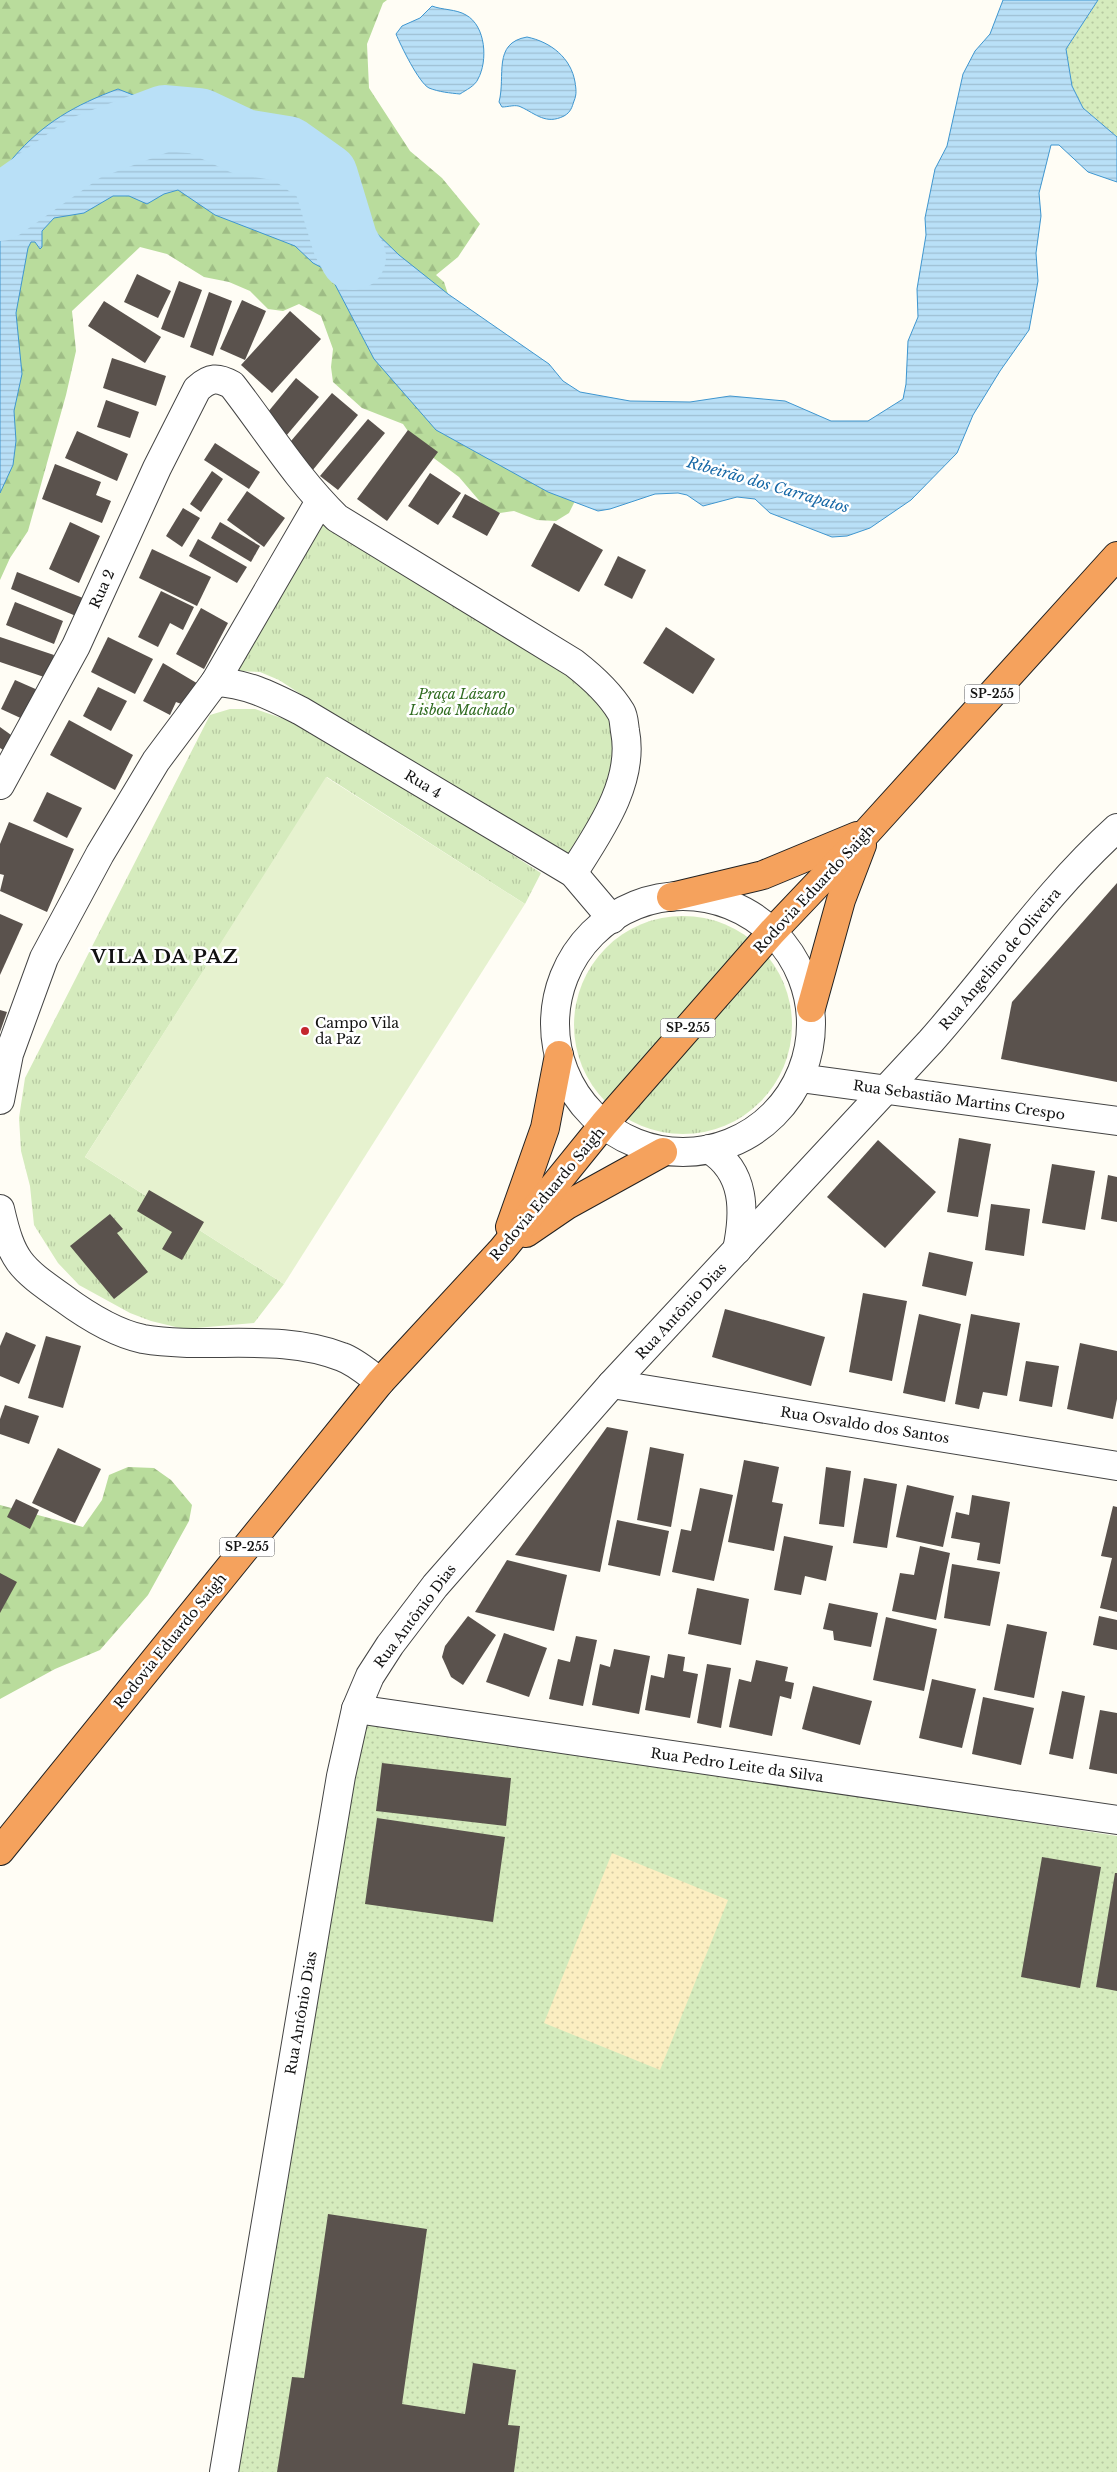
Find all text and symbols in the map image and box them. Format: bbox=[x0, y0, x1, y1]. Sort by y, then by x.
water label: Ribeirão dos Carrapatos bbox=[684, 452, 852, 517]
street label: Rua 2 bbox=[86, 567, 118, 611]
road number: SP-255 bbox=[964, 684, 1020, 704]
park label: Praça Lázaro Lisboa Machado bbox=[408, 685, 515, 719]
street label: Rua 4 bbox=[401, 766, 445, 802]
street label: Rodovia Eduardo Saigh bbox=[750, 821, 878, 957]
street label: Rua Angelino de Oliveira bbox=[935, 884, 1065, 1034]
district label: VILA DA PAZ bbox=[90, 945, 239, 968]
place label: Campo Vila da Paz bbox=[315, 1014, 399, 1048]
road number: SP-255 bbox=[660, 1018, 716, 1038]
marker: Campo Vila da Paz bbox=[299, 1025, 311, 1037]
street label: Rua Sebastião Martins Crespo bbox=[852, 1076, 1066, 1124]
street label: Rodovia Eduardo Saigh bbox=[486, 1123, 608, 1264]
street label: Rua Antônio Dias bbox=[632, 1259, 730, 1363]
street label: Rua Osvaldo dos Santos bbox=[779, 1403, 951, 1447]
road number: SP-255 bbox=[220, 1538, 274, 1556]
street label: Rua Antônio Dias bbox=[370, 1561, 460, 1671]
street label: Rodovia Eduardo Saigh bbox=[110, 1569, 230, 1712]
street label: Rua Pedro Leite da Silva bbox=[649, 1744, 825, 1786]
street label: Rua Antônio Dias bbox=[281, 1950, 321, 2076]

